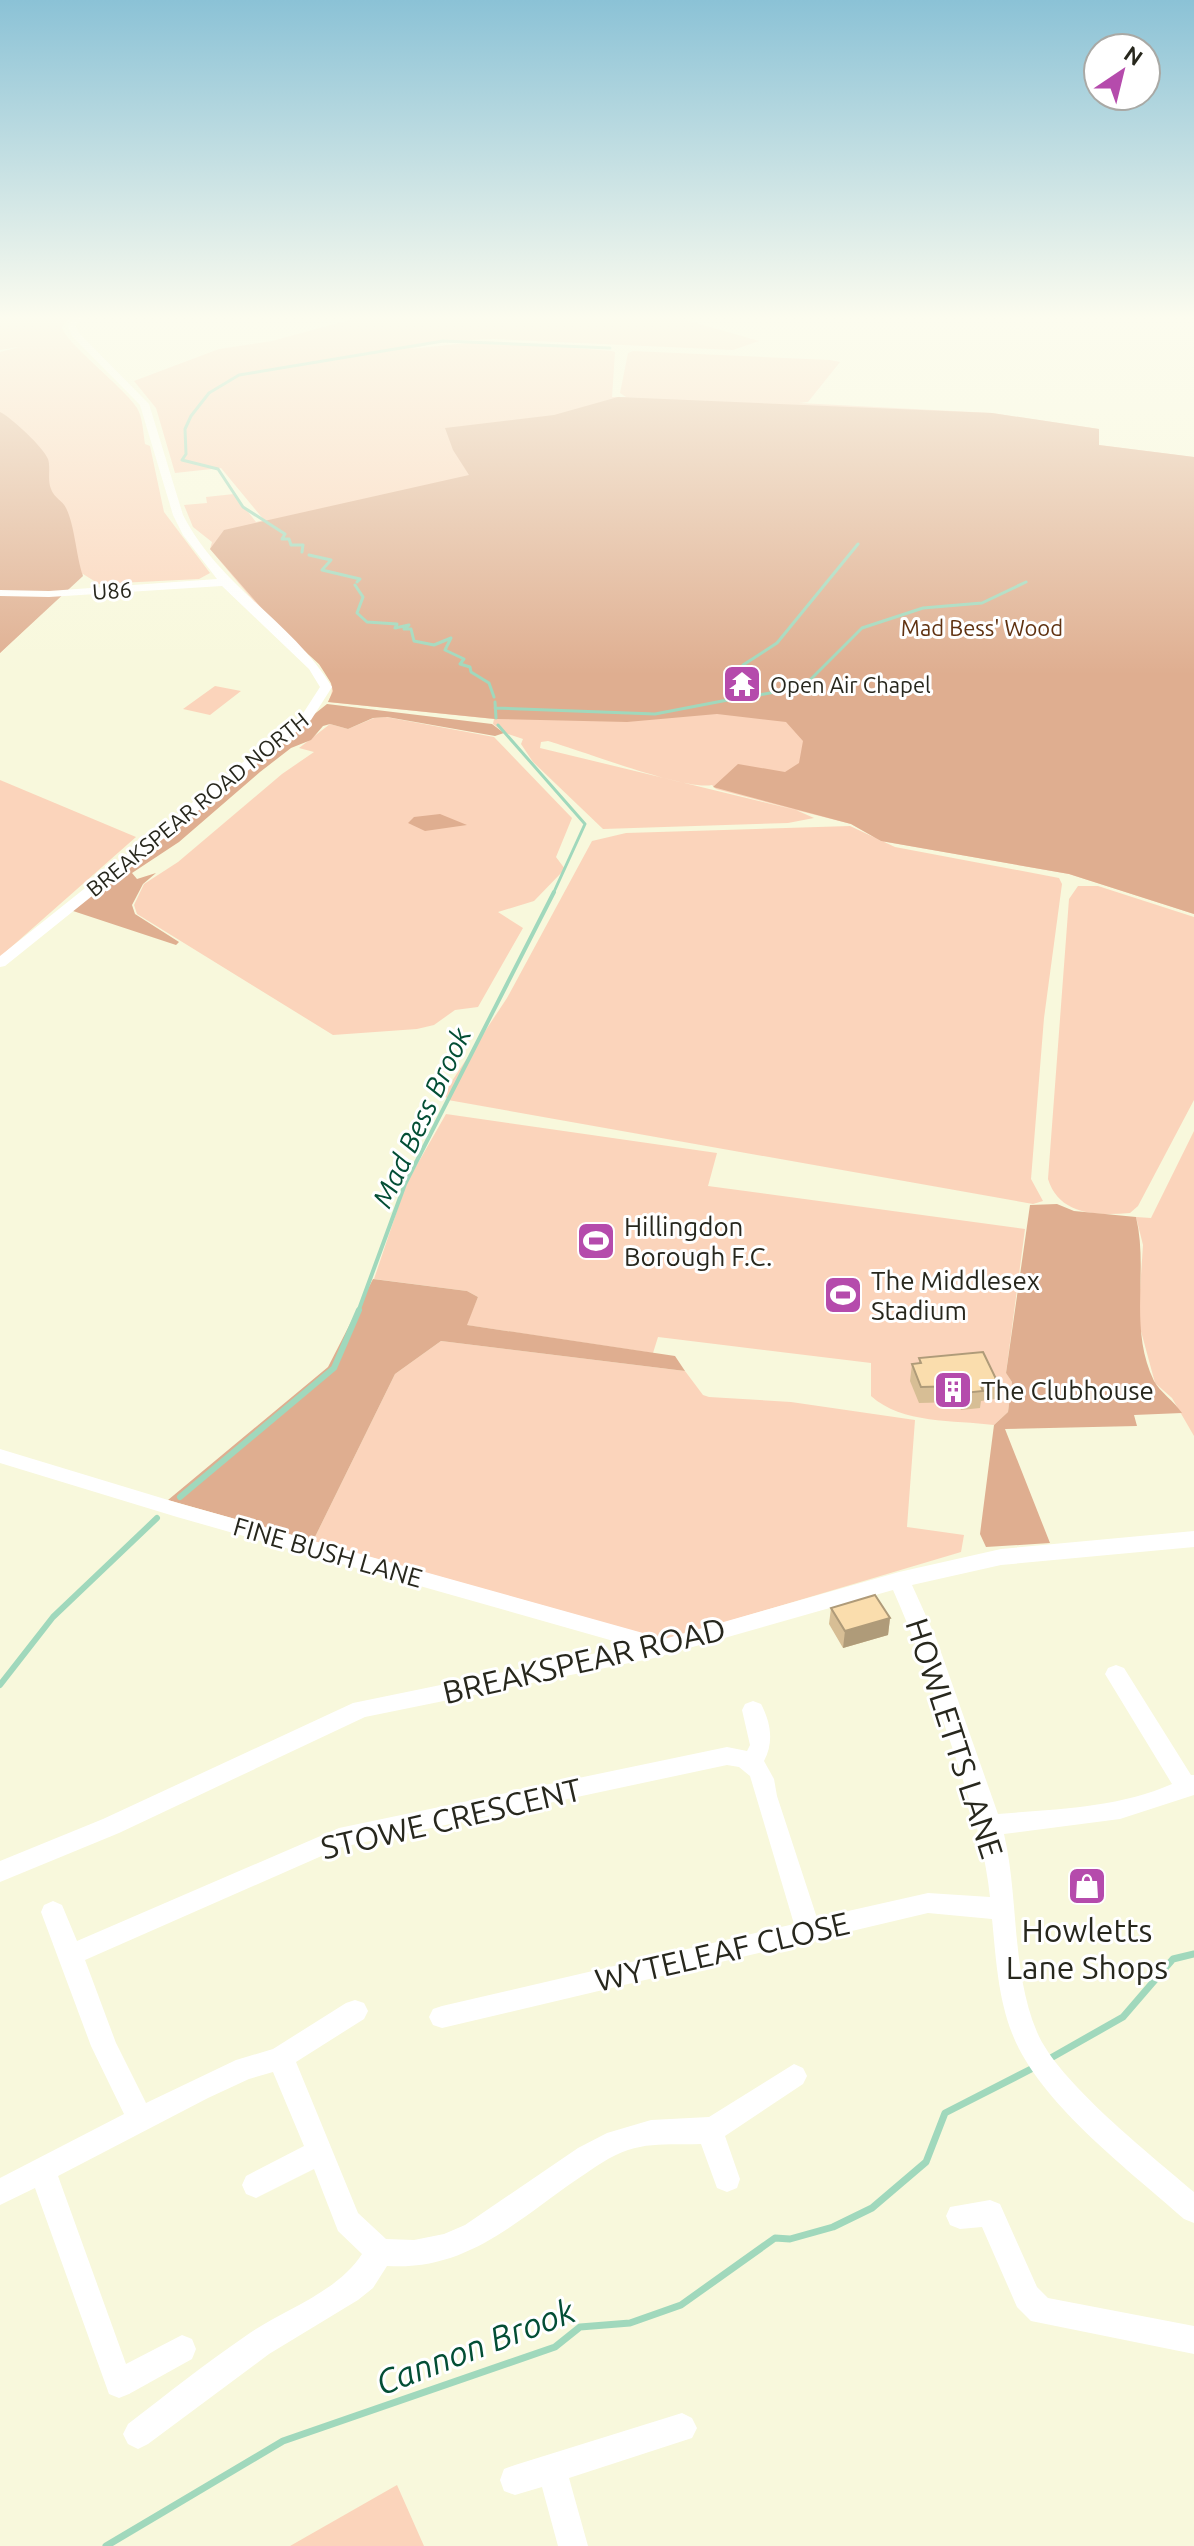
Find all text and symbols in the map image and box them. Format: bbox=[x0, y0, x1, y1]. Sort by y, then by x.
north arrow bbox=[1082, 32, 1162, 112]
text: N bbox=[1120, 40, 1148, 70]
street label: U86 bbox=[91, 576, 133, 604]
park label: Mad Bess' Wood bbox=[901, 615, 1063, 640]
temple icon: Open Air Chapel bbox=[721, 663, 763, 705]
place label: Open Air Chapel bbox=[770, 672, 931, 697]
street label: BREAKSPEAR ROAD NORTH bbox=[81, 707, 313, 901]
water label: Mad Bess Brook bbox=[366, 1022, 477, 1212]
place label: Hillingdon Borough F.C. bbox=[624, 1212, 772, 1271]
sports icon: Hillingdon Borough F.C. bbox=[575, 1220, 617, 1262]
place label: The Middlesex Stadium bbox=[871, 1266, 1040, 1325]
sports icon: The Middlesex Stadium bbox=[822, 1274, 864, 1316]
building icon: The Clubhouse bbox=[932, 1369, 974, 1411]
place label: The Clubhouse bbox=[981, 1376, 1154, 1405]
street label: FINE BUSH LANE bbox=[230, 1511, 426, 1593]
street label: BREAKSPEAR ROAD bbox=[439, 1610, 729, 1710]
street label: HOWLETTS LANE bbox=[899, 1613, 1011, 1863]
street label: STOWE CRESCENT bbox=[317, 1770, 585, 1865]
shop icon: Howletts Lane Shops bbox=[1066, 1865, 1108, 1907]
street label: WYTELEAF CLOSE bbox=[591, 1904, 853, 1998]
place label: Howletts Lane Shops bbox=[1006, 1912, 1168, 1985]
water label: Cannon Brook bbox=[370, 2290, 580, 2401]

